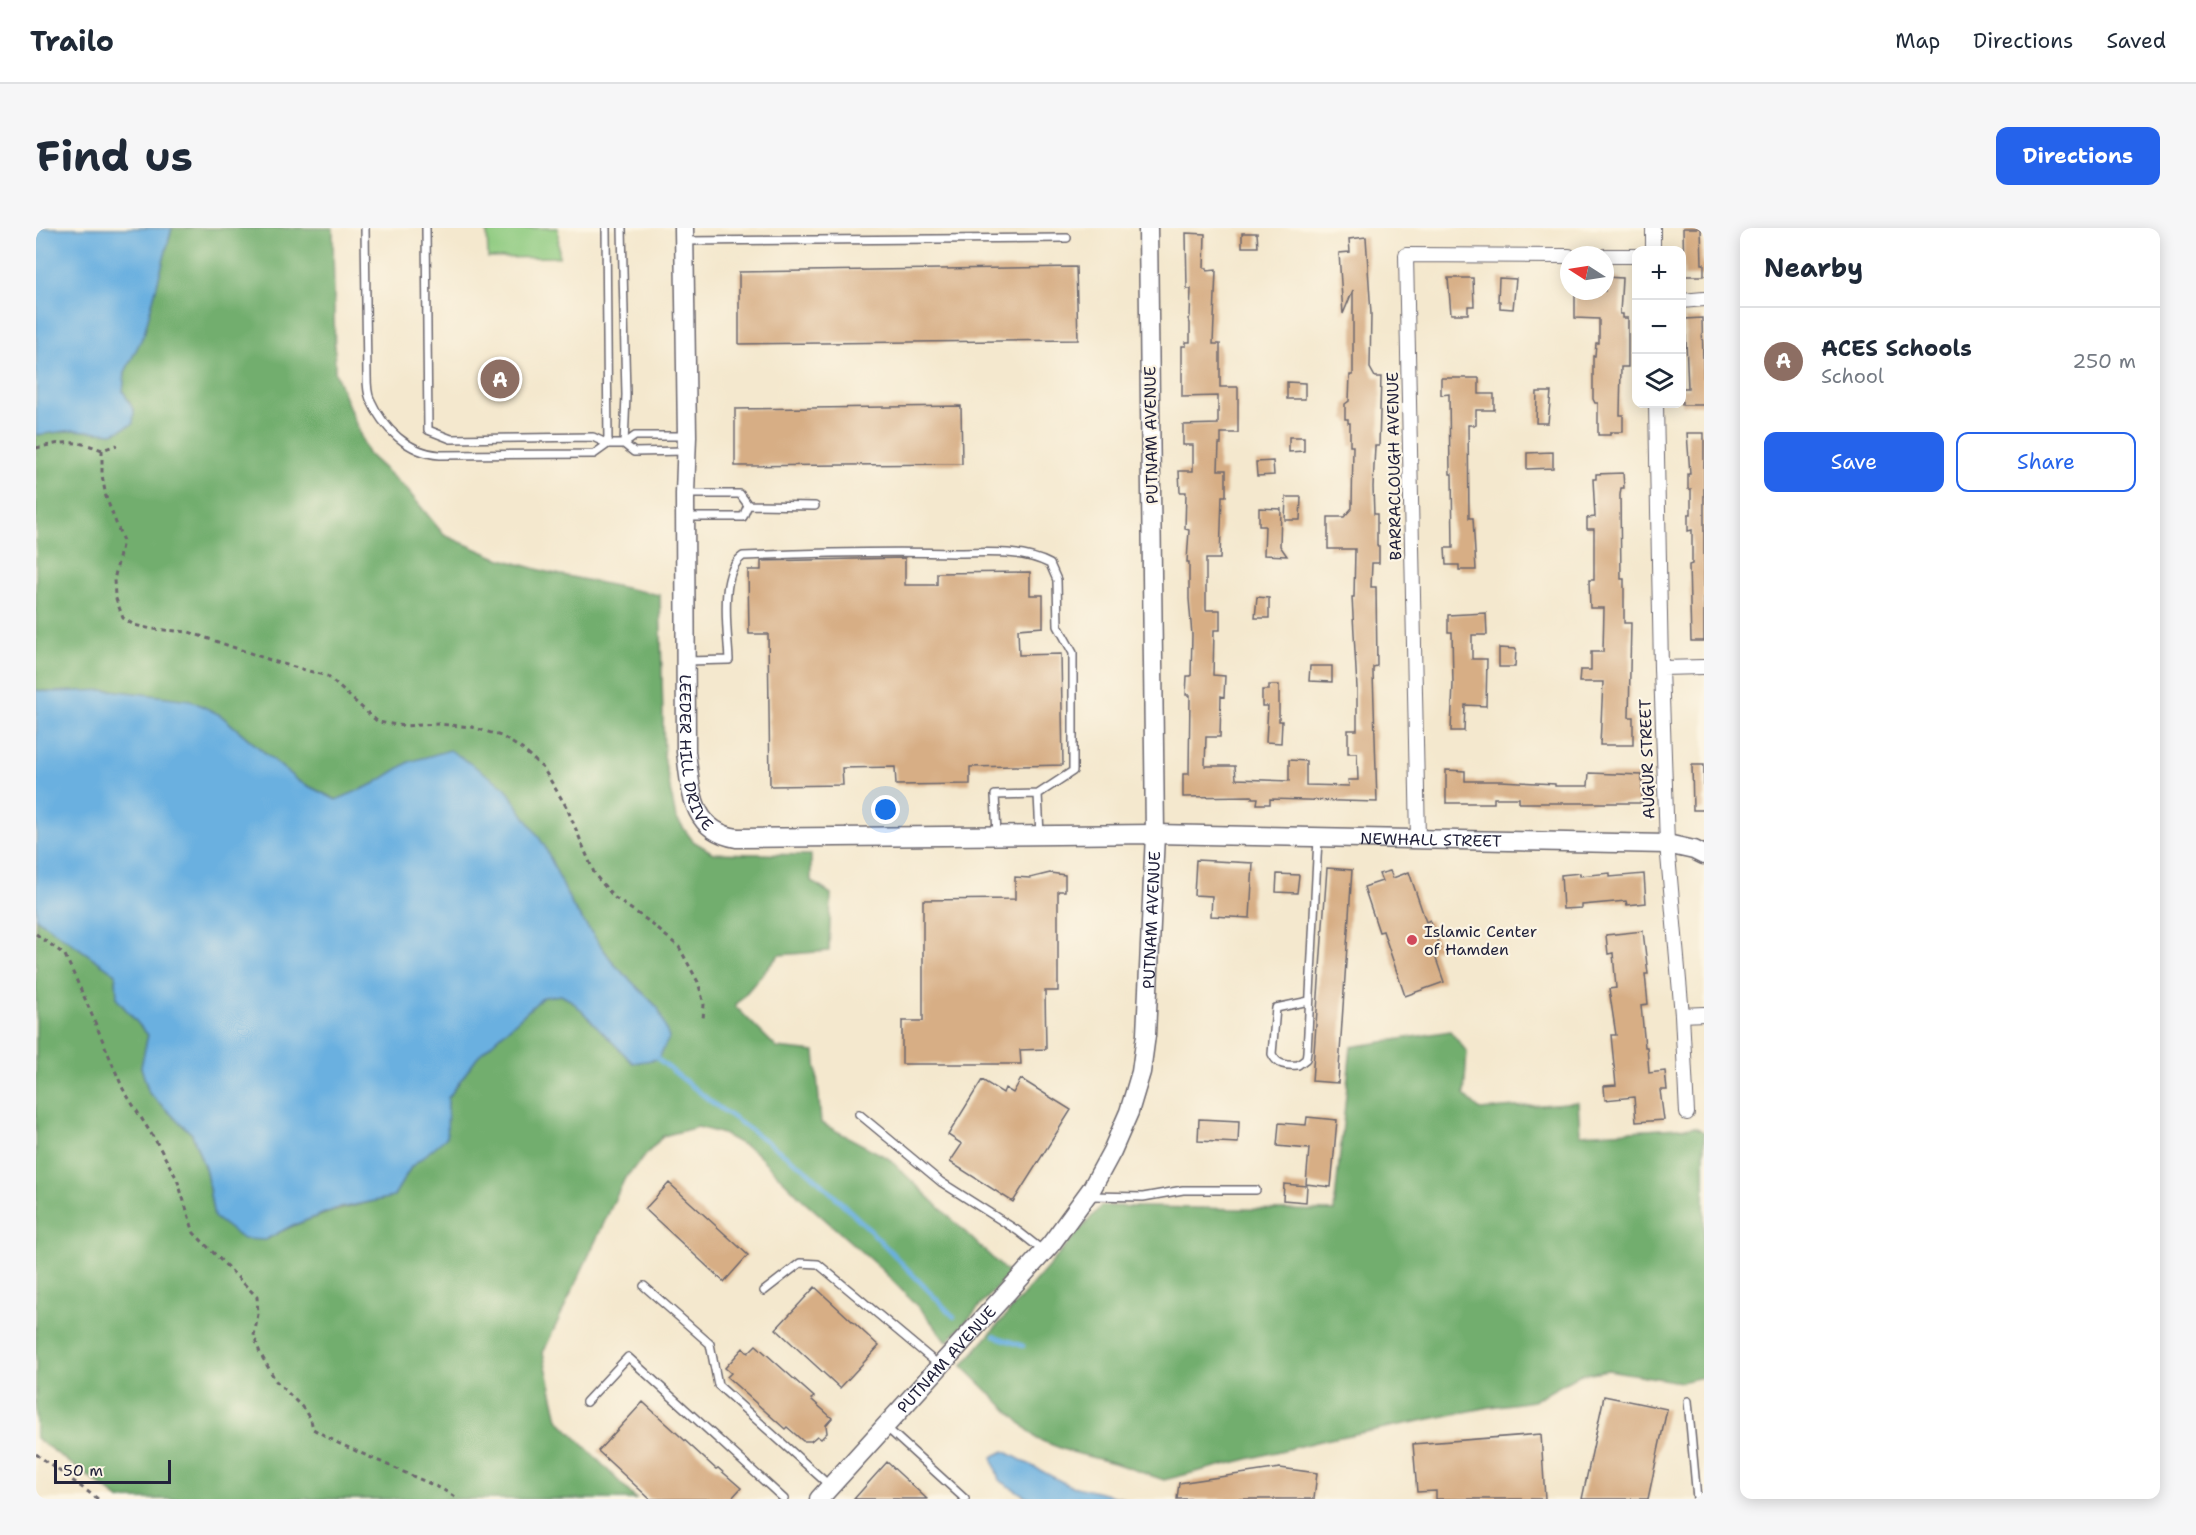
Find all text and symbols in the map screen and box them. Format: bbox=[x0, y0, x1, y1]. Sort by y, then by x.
text: Trailo bbox=[30, 22, 114, 60]
text: Map bbox=[1895, 27, 1940, 55]
text: Directions bbox=[1973, 27, 2073, 55]
text: Saved bbox=[2106, 27, 2166, 55]
button: Directions bbox=[1996, 127, 2160, 185]
text: Find us bbox=[36, 128, 193, 184]
north arrow bbox=[1560, 246, 1614, 300]
map controls bbox=[1632, 246, 1686, 408]
button: + bbox=[1632, 246, 1686, 300]
text: Nearby bbox=[1764, 250, 1863, 285]
button: − bbox=[1632, 300, 1686, 354]
text: ACES Schools bbox=[1821, 334, 1972, 363]
text: A bbox=[1776, 348, 1791, 374]
text: 250 m bbox=[2072, 348, 2136, 374]
button: layers bbox=[1632, 354, 1686, 408]
pin: A bbox=[480, 356, 520, 402]
text: School bbox=[1821, 363, 1884, 389]
street label: PUTNAM AVENUE bbox=[1139, 366, 1163, 504]
street label: BARRACLOUGH AVENUE bbox=[1382, 372, 1406, 560]
button: Save bbox=[1764, 432, 1944, 492]
button: Share bbox=[1956, 432, 2136, 492]
street label: LEEDER HILL DRIVE bbox=[675, 674, 718, 835]
street label: AUGUR STREET bbox=[1634, 698, 1660, 819]
your location bbox=[871, 795, 900, 824]
street label: NEWHALL STREET bbox=[1360, 828, 1502, 851]
street label: PUTNAM AVENUE bbox=[1138, 850, 1165, 989]
place label: Islamic Center of Hamden bbox=[1424, 921, 1537, 960]
marker: Islamic Center of Hamden bbox=[1405, 933, 1419, 947]
street label: PUTNAM AVENUE bbox=[892, 1301, 1000, 1417]
scale bar bbox=[54, 1457, 171, 1484]
text: 50 m bbox=[63, 1460, 103, 1481]

